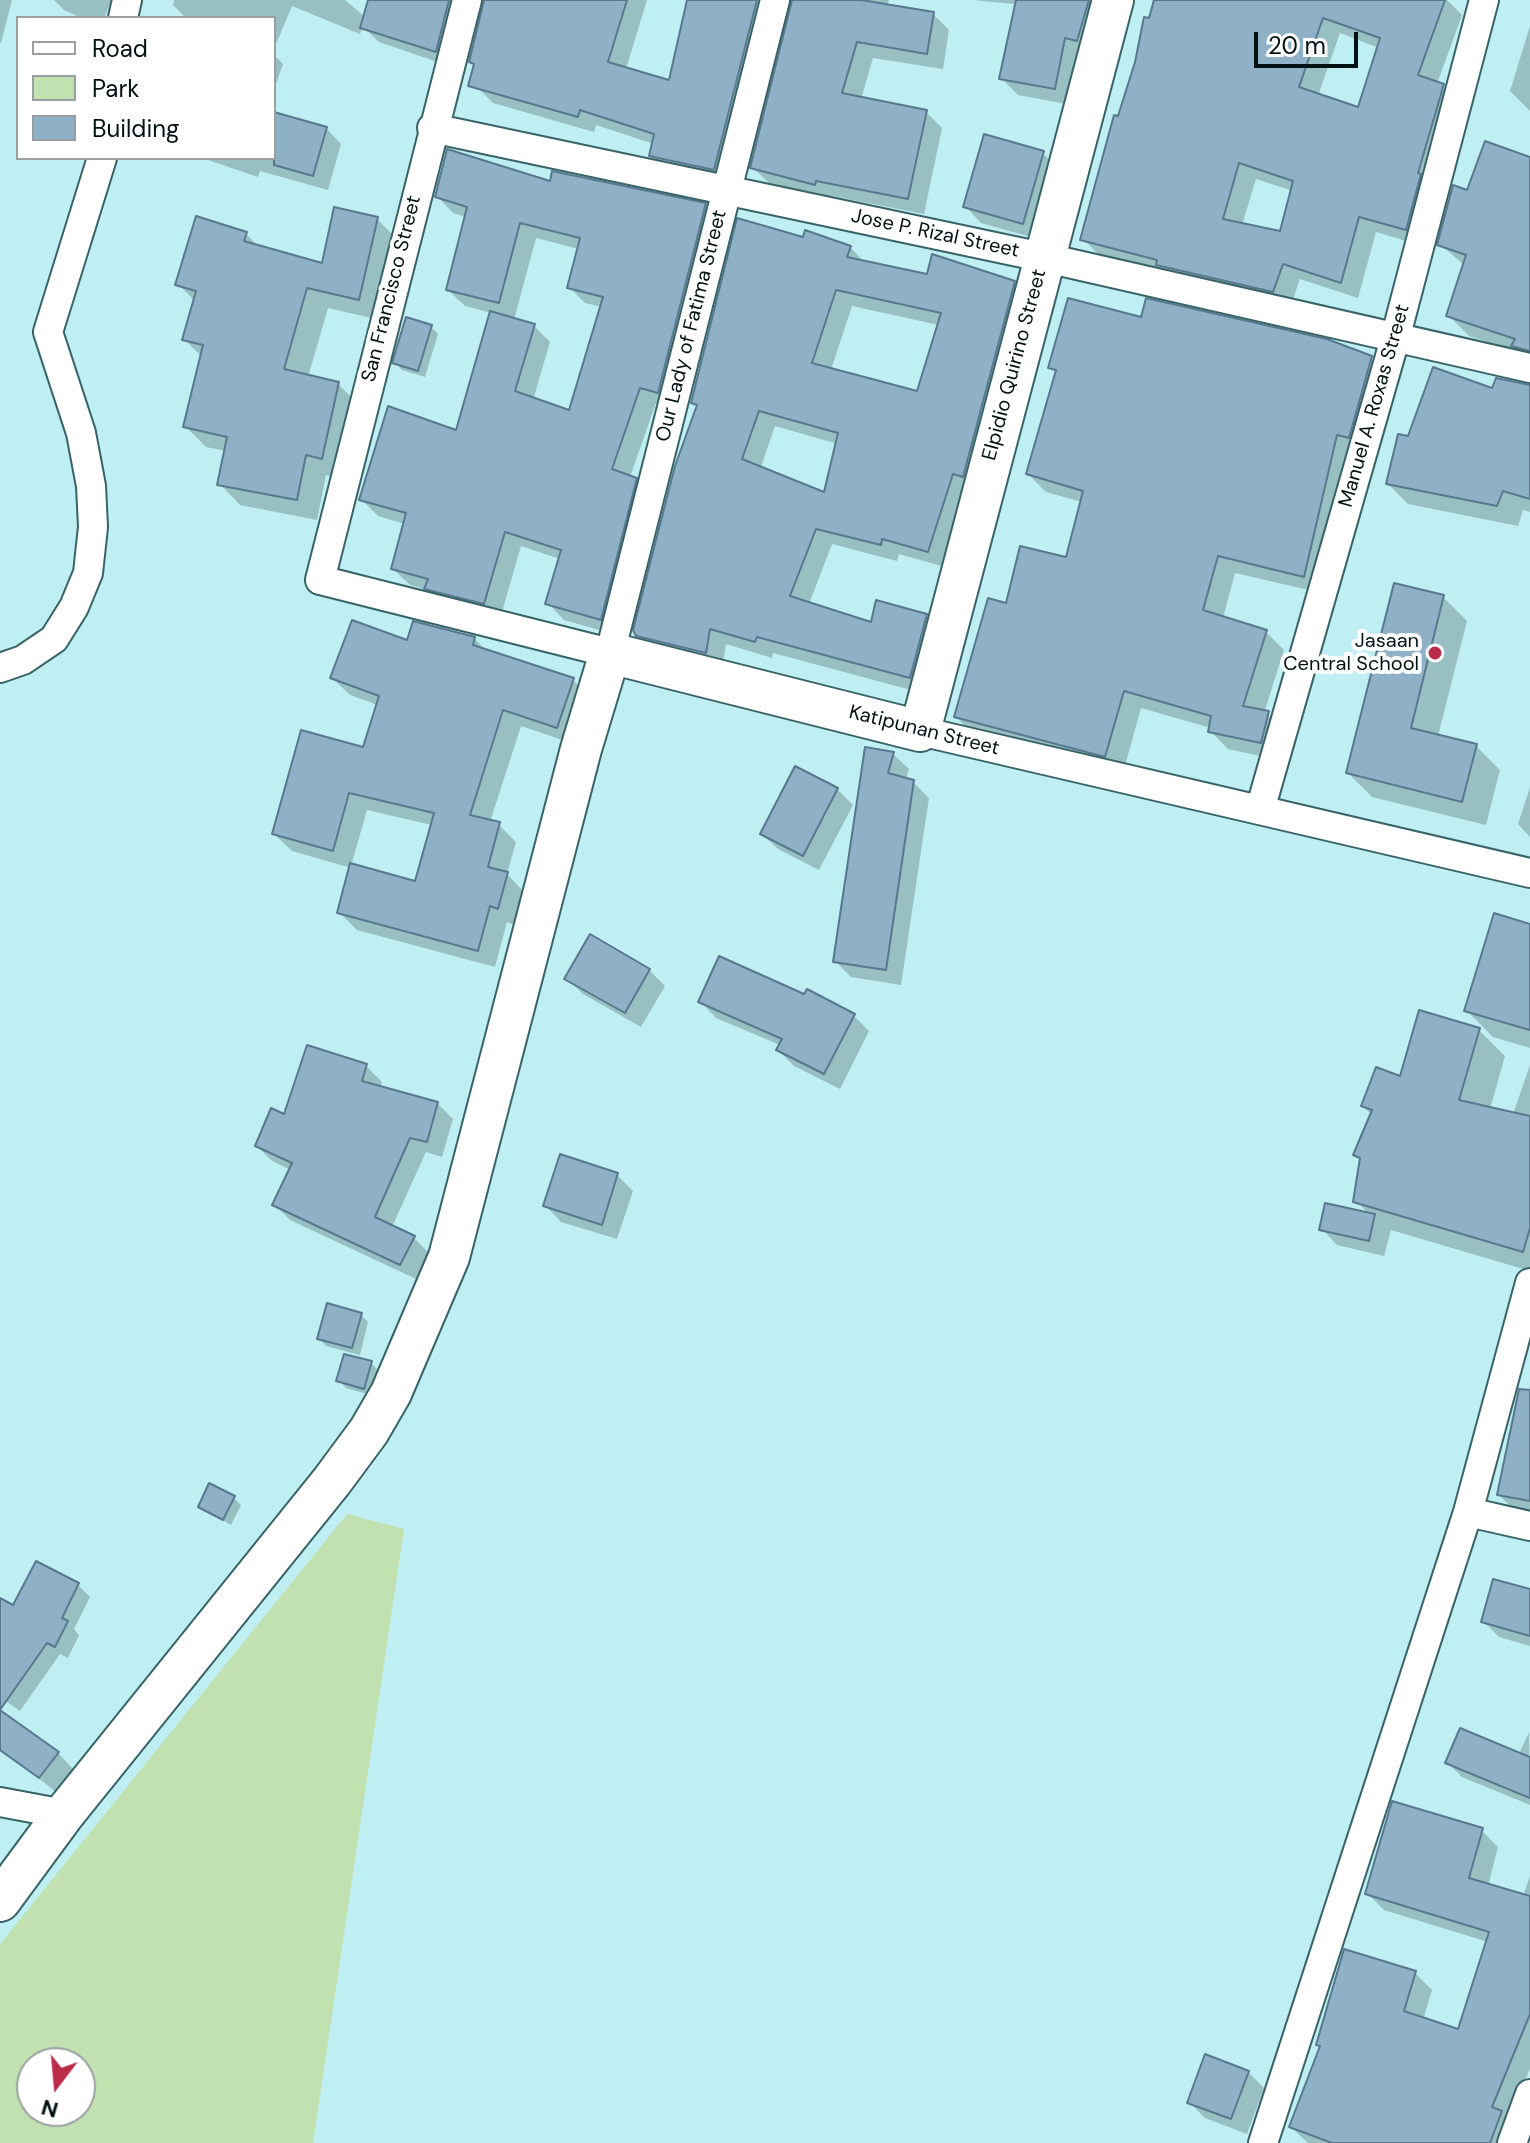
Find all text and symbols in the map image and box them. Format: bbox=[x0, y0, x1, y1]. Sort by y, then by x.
legend bbox=[16, 16, 276, 160]
scale bar bbox=[1258, 16, 1362, 66]
text: 20 m bbox=[1268, 30, 1326, 61]
text: Road bbox=[92, 33, 148, 64]
text: Park bbox=[92, 73, 139, 104]
text: Building bbox=[92, 113, 179, 144]
street label: San Francisco Street bbox=[357, 193, 427, 385]
street label: Jose P. Rizal Street bbox=[849, 204, 1021, 264]
street label: Our Lady of Fatima Street bbox=[652, 208, 732, 444]
street label: Elpidio Quirino Street bbox=[978, 267, 1052, 463]
street label: Manuel A. Roxas Street bbox=[1335, 302, 1415, 510]
place label: Jasaan Central School bbox=[1283, 630, 1419, 677]
marker: Jasaan Central School bbox=[1426, 644, 1444, 662]
street label: Katipunan Street bbox=[846, 701, 1002, 761]
north arrow bbox=[16, 2047, 96, 2127]
text: N bbox=[38, 2092, 62, 2125]

